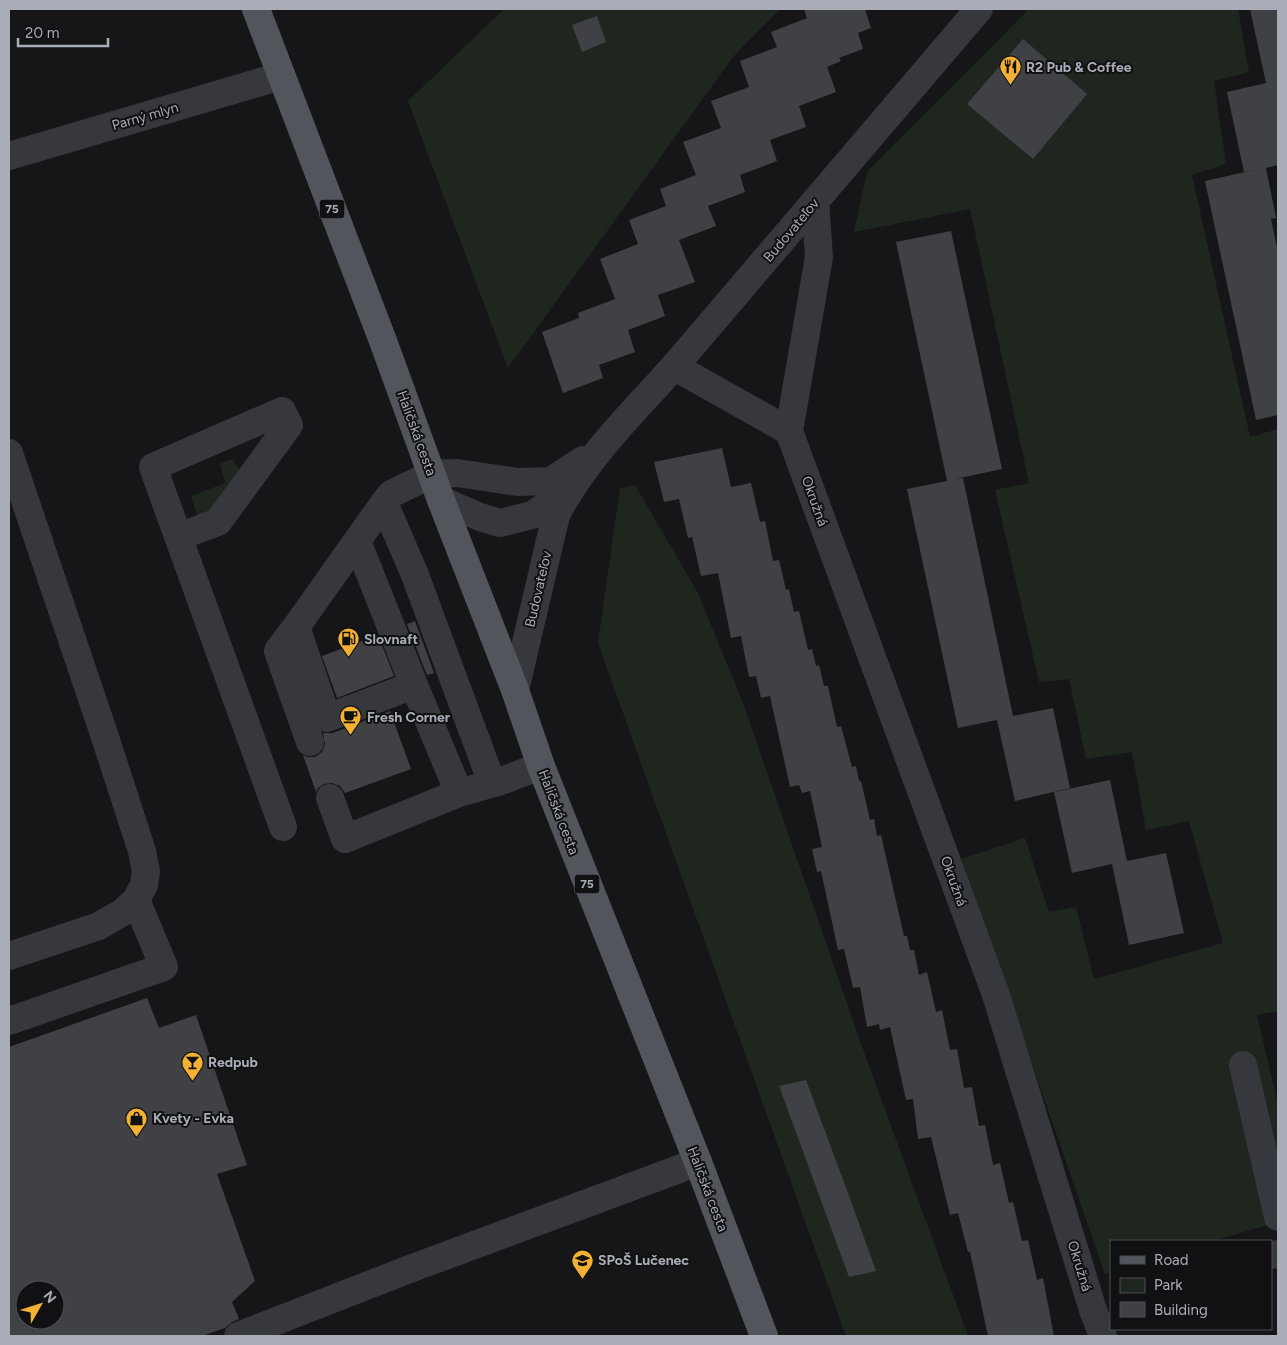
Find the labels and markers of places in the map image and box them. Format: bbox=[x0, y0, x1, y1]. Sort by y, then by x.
restaurant icon: R2 Pub & Coffee bbox=[998, 55, 1022, 86]
place label: R2 Pub & Coffee bbox=[1026, 59, 1132, 76]
fuel station icon: Slovnaft bbox=[336, 627, 360, 658]
place label: Slovnaft bbox=[364, 631, 418, 648]
cafe icon: Fresh Corner bbox=[339, 705, 363, 736]
place label: Fresh Corner bbox=[367, 709, 451, 726]
bar icon: Redpub bbox=[180, 1050, 204, 1081]
place label: Redpub bbox=[208, 1054, 258, 1071]
shop icon: Kvety - Evka bbox=[125, 1106, 149, 1137]
place label: Kvety - Evka bbox=[153, 1110, 234, 1127]
school or university icon: SPoŠ Lučenec bbox=[570, 1248, 594, 1279]
place label: SPoŠ Lučenec bbox=[598, 1252, 689, 1269]

